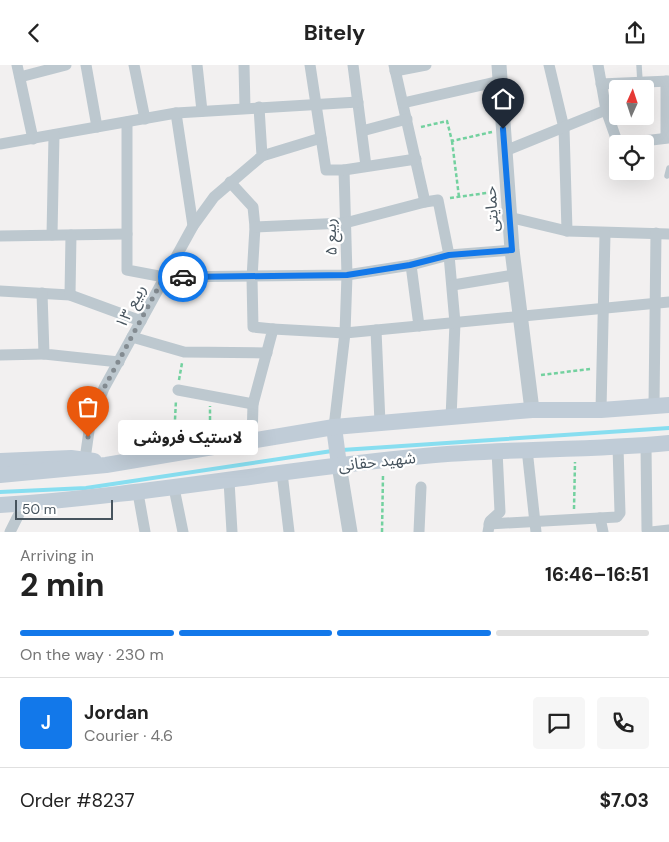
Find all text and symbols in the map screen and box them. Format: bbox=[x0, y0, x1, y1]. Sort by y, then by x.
text: Bitely bbox=[304, 18, 365, 47]
icon: back bbox=[20, 19, 48, 47]
icon: share bbox=[621, 19, 649, 47]
pin bbox=[482, 78, 524, 129]
north arrow bbox=[609, 80, 654, 125]
map controls bbox=[609, 80, 654, 180]
icon: home bbox=[489, 85, 517, 113]
button: locate bbox=[609, 135, 654, 180]
street label: حمایتی bbox=[479, 185, 504, 233]
street label: ربیع ۵ bbox=[319, 218, 344, 256]
courier bbox=[158, 252, 208, 302]
icon: car bbox=[169, 263, 197, 291]
street label: ربیع ۱۳ bbox=[110, 281, 152, 333]
pin bbox=[67, 386, 109, 437]
icon: bag bbox=[74, 393, 102, 421]
callout: لاستیک فروشی bbox=[118, 419, 258, 455]
text: لاستیک فروشی bbox=[134, 427, 242, 448]
street label: شهید حقانی bbox=[337, 447, 417, 476]
scale bar bbox=[15, 497, 112, 520]
text: 50 m bbox=[22, 500, 56, 518]
text: Arriving in bbox=[20, 545, 94, 566]
text: 16:46–16:51 bbox=[545, 562, 649, 587]
text: 2 min bbox=[20, 564, 105, 606]
text: On the way · 230 m bbox=[20, 644, 164, 665]
button: chat bbox=[533, 697, 585, 749]
button: phone bbox=[597, 697, 649, 749]
text: Jordan bbox=[84, 700, 149, 725]
text: J bbox=[41, 710, 51, 735]
text: Courier · 4.6 bbox=[84, 725, 173, 746]
text: Order #8237 bbox=[20, 788, 135, 813]
text: $7.03 bbox=[600, 788, 649, 813]

